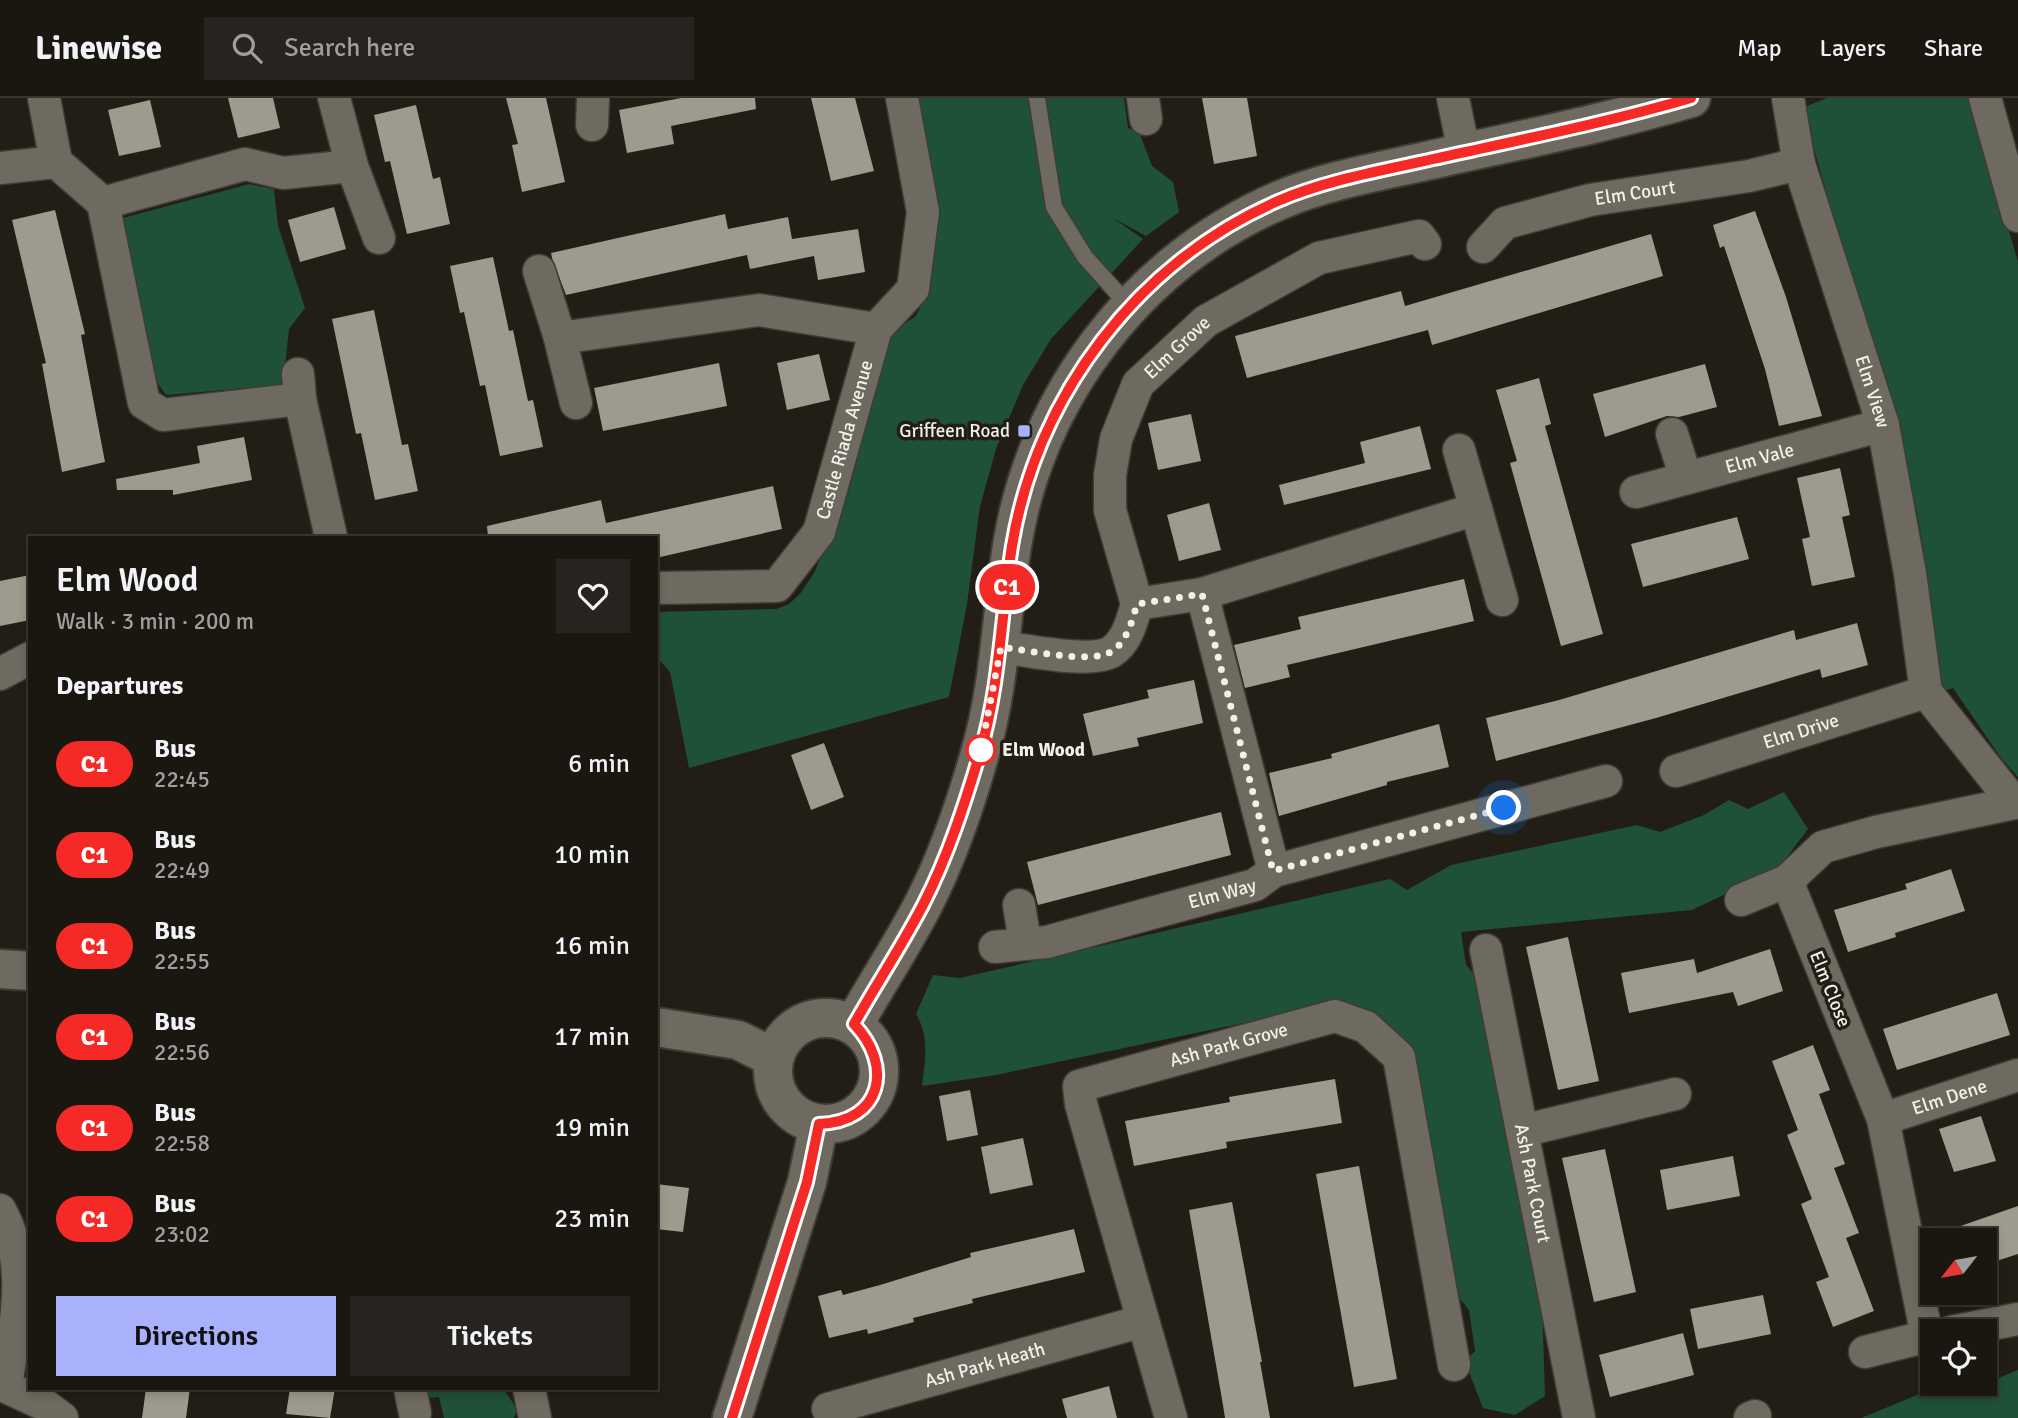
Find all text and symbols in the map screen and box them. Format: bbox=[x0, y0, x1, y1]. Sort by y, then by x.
search box bbox=[204, 17, 694, 80]
text: Linewise bbox=[35, 28, 162, 69]
icon: search bbox=[228, 29, 266, 67]
text: Search here bbox=[284, 32, 415, 64]
text: Map bbox=[1737, 33, 1782, 63]
text: Layers bbox=[1820, 33, 1886, 63]
text: Share bbox=[1924, 33, 1983, 63]
street label: Elm Court bbox=[1593, 175, 1677, 211]
street label: Elm Grove bbox=[1139, 311, 1216, 384]
street label: Elm View bbox=[1849, 352, 1895, 431]
street label: Castle Riada Avenue bbox=[811, 358, 879, 522]
place label: Griffeen Road bbox=[899, 419, 1010, 443]
marker: Griffeen Road bbox=[1016, 423, 1032, 439]
street label: Elm Vale bbox=[1722, 438, 1797, 479]
button: heart bbox=[556, 559, 630, 633]
text: Elm Wood bbox=[56, 560, 198, 601]
line badge: C1 bbox=[976, 564, 1038, 610]
text: C1 bbox=[993, 572, 1021, 602]
text: Walk · 3 min · 200 m bbox=[56, 607, 254, 636]
text: Departures bbox=[56, 670, 183, 702]
street label: Elm Drive bbox=[1760, 708, 1842, 755]
text: Bus bbox=[154, 733, 196, 765]
marker: Elm Wood bbox=[966, 735, 996, 765]
place label: Elm Wood bbox=[1002, 738, 1085, 762]
text: 6 min bbox=[568, 748, 630, 780]
text: C1 bbox=[81, 749, 108, 779]
text: 22:45 bbox=[154, 765, 210, 794]
your location bbox=[1486, 790, 1521, 825]
text: Bus bbox=[154, 824, 196, 856]
text: 10 min bbox=[554, 839, 630, 871]
text: C1 bbox=[81, 840, 108, 870]
text: 22:49 bbox=[154, 856, 210, 885]
street label: Elm Way bbox=[1186, 873, 1259, 915]
text: Bus bbox=[154, 915, 196, 947]
text: 16 min bbox=[554, 930, 630, 962]
text: C1 bbox=[81, 931, 108, 961]
text: 22:55 bbox=[154, 947, 210, 976]
street label: Elm Close bbox=[1804, 947, 1856, 1031]
text: Bus bbox=[154, 1006, 196, 1038]
street label: Ash Park Grove bbox=[1167, 1017, 1291, 1073]
text: 17 min bbox=[554, 1021, 630, 1053]
text: C1 bbox=[81, 1022, 108, 1052]
text: 22:56 bbox=[154, 1038, 210, 1067]
street label: Elm Dene bbox=[1909, 1074, 1990, 1121]
text: Bus bbox=[154, 1097, 196, 1129]
text: 19 min bbox=[554, 1112, 630, 1144]
text: C1 bbox=[81, 1113, 108, 1143]
street label: Ash Park Court bbox=[1509, 1122, 1556, 1245]
text: 22:58 bbox=[154, 1129, 210, 1158]
text: Bus bbox=[154, 1188, 196, 1220]
text: 23 min bbox=[554, 1203, 630, 1235]
text: C1 bbox=[81, 1204, 108, 1234]
text: 23:02 bbox=[154, 1220, 210, 1249]
north arrow bbox=[1920, 1228, 1997, 1306]
map controls bbox=[1920, 1228, 1997, 1396]
button: Directions bbox=[56, 1296, 336, 1376]
button: Tickets bbox=[350, 1296, 630, 1376]
button: locate bbox=[1920, 1319, 1997, 1396]
street label: Ash Park Heath bbox=[922, 1337, 1048, 1393]

